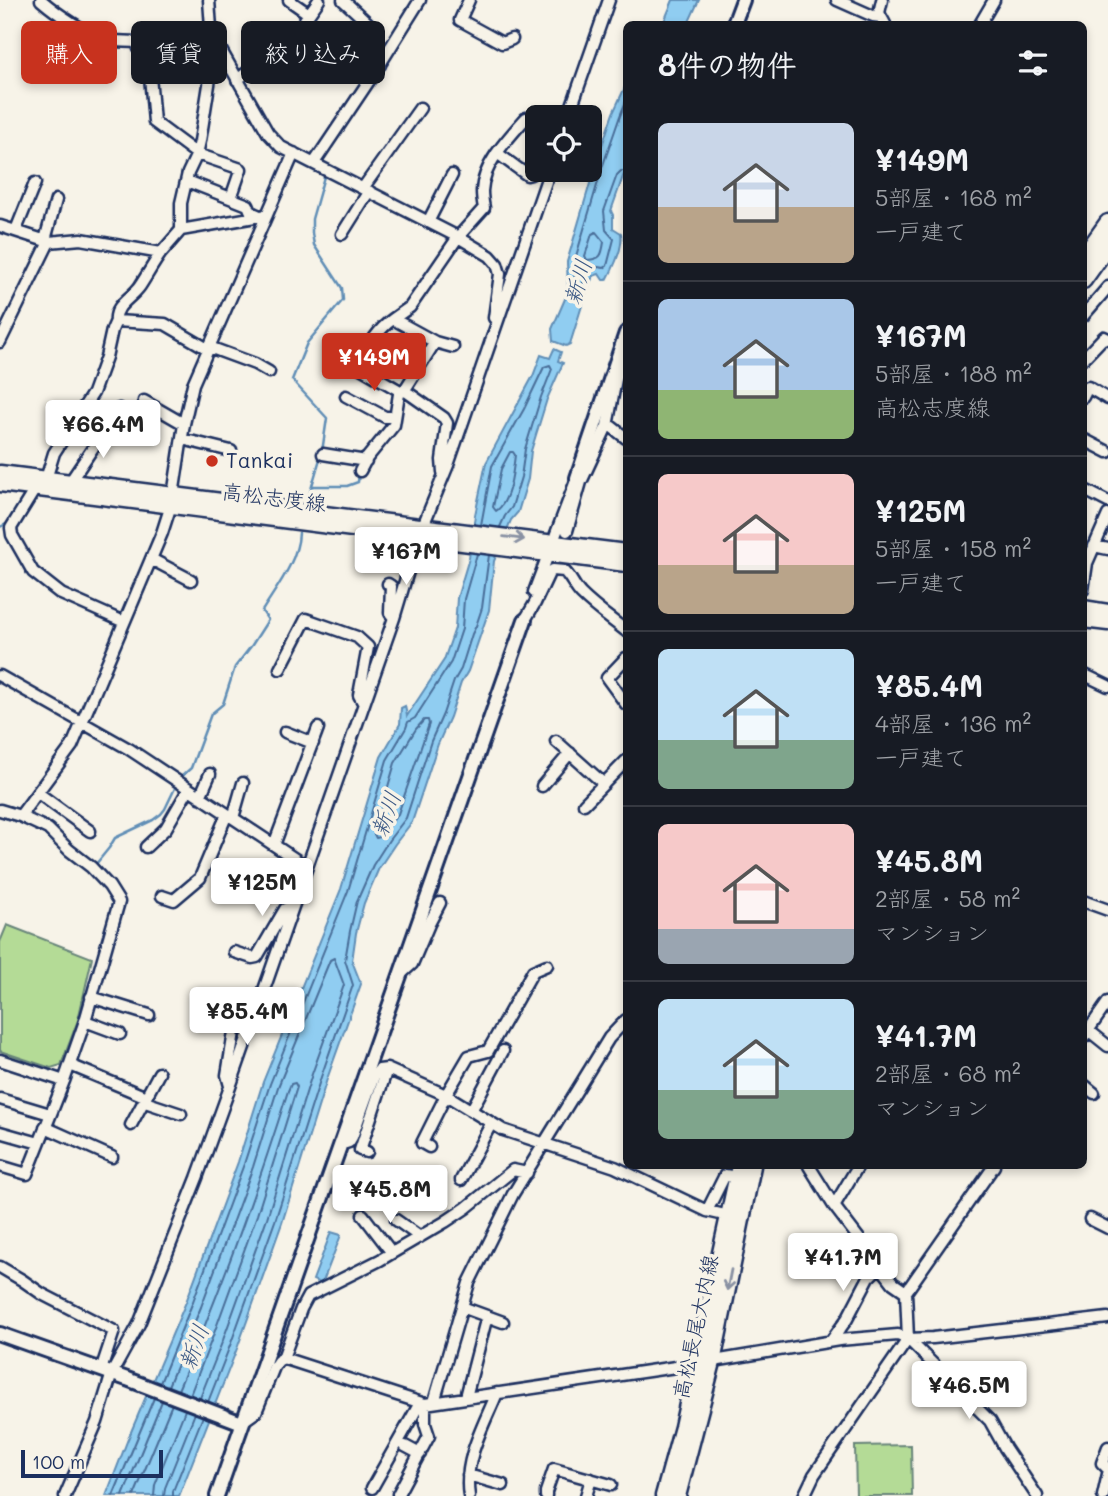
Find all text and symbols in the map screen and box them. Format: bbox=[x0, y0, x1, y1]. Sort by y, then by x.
chip: 購入 bbox=[21, 21, 117, 84]
chip: 賃貸 bbox=[131, 21, 227, 84]
chip: 絞り込み bbox=[241, 21, 385, 84]
text: 8件の物件 bbox=[658, 44, 797, 84]
icon: filters bbox=[1014, 44, 1052, 82]
map controls bbox=[525, 105, 602, 182]
button: locate bbox=[525, 105, 602, 182]
text: ¥149M bbox=[875, 139, 969, 179]
icon: home bbox=[714, 151, 798, 235]
text: 5部屋 · 168 m² bbox=[875, 182, 1032, 212]
text: 一戸建て bbox=[875, 216, 967, 246]
water label: 新川 bbox=[556, 255, 598, 308]
text: ¥167M bbox=[875, 315, 967, 355]
icon: home bbox=[714, 327, 798, 411]
pin: ¥149M bbox=[325, 334, 423, 393]
text: ¥149M bbox=[338, 341, 410, 371]
text: 5部屋 · 188 m² bbox=[875, 358, 1032, 388]
text: 高松志度線 bbox=[875, 392, 990, 422]
pin: ¥66.4M bbox=[46, 400, 160, 460]
text: ¥66.4M bbox=[61, 408, 145, 438]
place label: Tankai bbox=[226, 446, 293, 473]
marker: Tankai bbox=[204, 453, 220, 469]
street label: 高松志度線 bbox=[220, 477, 328, 516]
text: ¥125M bbox=[875, 490, 967, 530]
icon: home bbox=[714, 502, 798, 586]
pin: ¥167M bbox=[357, 528, 455, 587]
one-way arrow bbox=[503, 531, 525, 544]
text: 5部屋 · 158 m² bbox=[875, 533, 1031, 563]
text: ¥167M bbox=[371, 535, 441, 565]
text: 一戸建て bbox=[875, 567, 967, 597]
text: ¥85.4M bbox=[875, 665, 983, 705]
icon: home bbox=[714, 677, 798, 761]
text: 4部屋 · 136 m² bbox=[875, 708, 1031, 738]
text: 一戸建て bbox=[875, 742, 967, 772]
water label: 新川 bbox=[363, 787, 407, 840]
text: ¥45.8M bbox=[875, 840, 983, 880]
icon: home bbox=[714, 852, 798, 936]
pin: ¥125M bbox=[213, 858, 311, 918]
text: ¥125M bbox=[227, 866, 297, 896]
text: 2部屋 · 58 m² bbox=[875, 883, 1020, 913]
text: マンション bbox=[875, 917, 989, 947]
pin: ¥85.4M bbox=[190, 988, 304, 1047]
text: ¥85.4M bbox=[205, 995, 289, 1025]
text: ¥41.7M bbox=[875, 1015, 977, 1055]
icon: home bbox=[714, 1027, 798, 1111]
text: 2部屋 · 68 m² bbox=[875, 1058, 1021, 1088]
text: マンション bbox=[875, 1092, 989, 1122]
pin: ¥45.8M bbox=[333, 1166, 447, 1225]
text: ¥45.8M bbox=[348, 1173, 432, 1203]
pin: ¥41.7M bbox=[786, 1234, 900, 1293]
text: ¥41.7M bbox=[804, 1241, 882, 1271]
street label: 高松長尾大内線 bbox=[666, 1252, 723, 1401]
one-way arrow bbox=[721, 1268, 735, 1291]
water label: 新川 bbox=[171, 1320, 215, 1373]
pin: ¥46.5M bbox=[912, 1362, 1026, 1421]
text: ¥46.5M bbox=[928, 1369, 1010, 1399]
scale bar bbox=[21, 1447, 163, 1479]
text: 100 m bbox=[32, 1449, 85, 1474]

